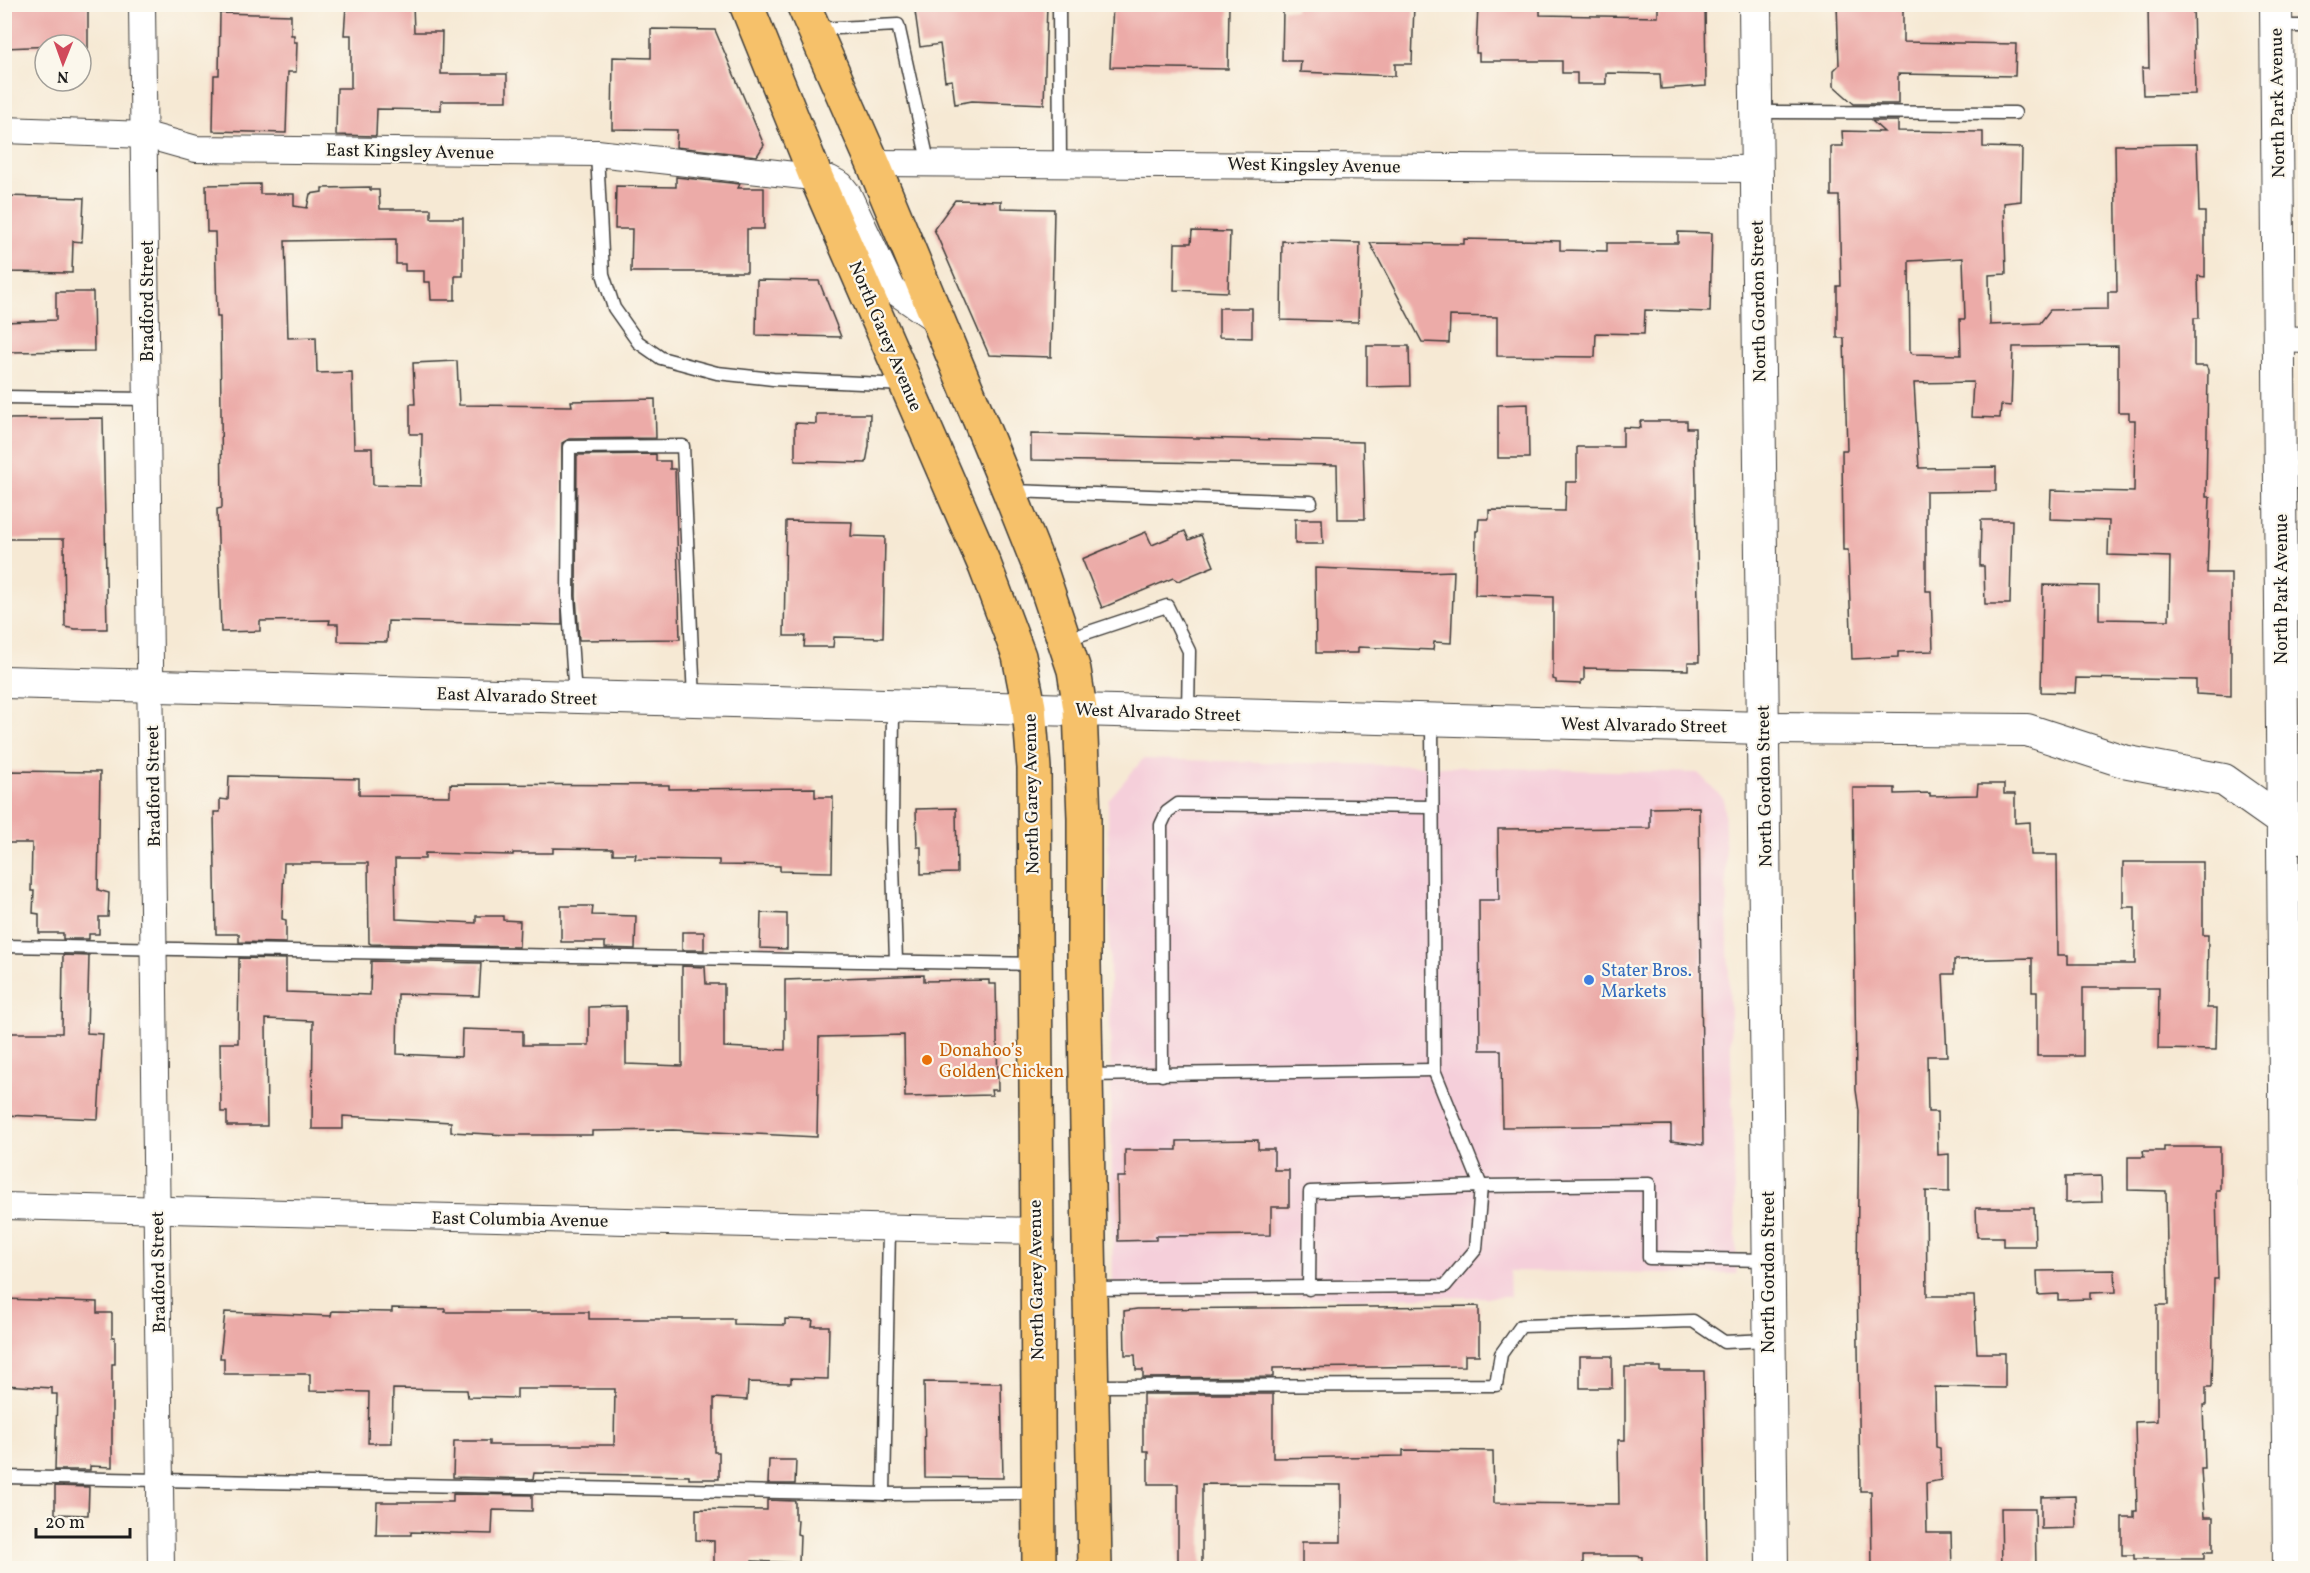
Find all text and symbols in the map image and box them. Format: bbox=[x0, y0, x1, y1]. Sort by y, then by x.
street label: North Park Avenue bbox=[2265, 28, 2292, 178]
north arrow bbox=[33, 33, 93, 93]
text: N bbox=[56, 65, 69, 87]
street label: East Kingsley Avenue bbox=[326, 139, 494, 166]
street label: West Kingsley Avenue bbox=[1227, 152, 1401, 181]
street label: North Gordon Street bbox=[1746, 219, 1773, 383]
street label: Bradford Street bbox=[136, 240, 161, 362]
street label: North Garey Avenue bbox=[842, 258, 928, 415]
street label: North Park Avenue bbox=[2270, 514, 2295, 664]
street label: East Alvarado Street bbox=[436, 682, 598, 713]
street label: West Alvarado Street bbox=[1074, 698, 1241, 729]
street label: North Gordon Street bbox=[1752, 704, 1779, 868]
street label: North Garey Avenue bbox=[1019, 713, 1046, 875]
street label: West Alvarado Street bbox=[1561, 713, 1727, 740]
street label: Bradford Street bbox=[141, 725, 168, 847]
place label: Stater Bros. Markets bbox=[1601, 959, 1692, 1005]
marker: Stater Bros. Markets bbox=[1582, 973, 1596, 987]
place label: Donahoo’s Golden Chicken bbox=[939, 1039, 1065, 1085]
marker: Donahoo’s Golden Chicken bbox=[920, 1053, 934, 1067]
street label: North Gordon Street bbox=[1757, 1191, 1782, 1353]
street label: North Garey Avenue bbox=[1024, 1199, 1051, 1361]
street label: East Columbia Avenue bbox=[431, 1206, 609, 1235]
street label: Bradford Street bbox=[146, 1211, 173, 1333]
scale bar bbox=[36, 1501, 130, 1539]
text: 20 m bbox=[45, 1511, 85, 1536]

